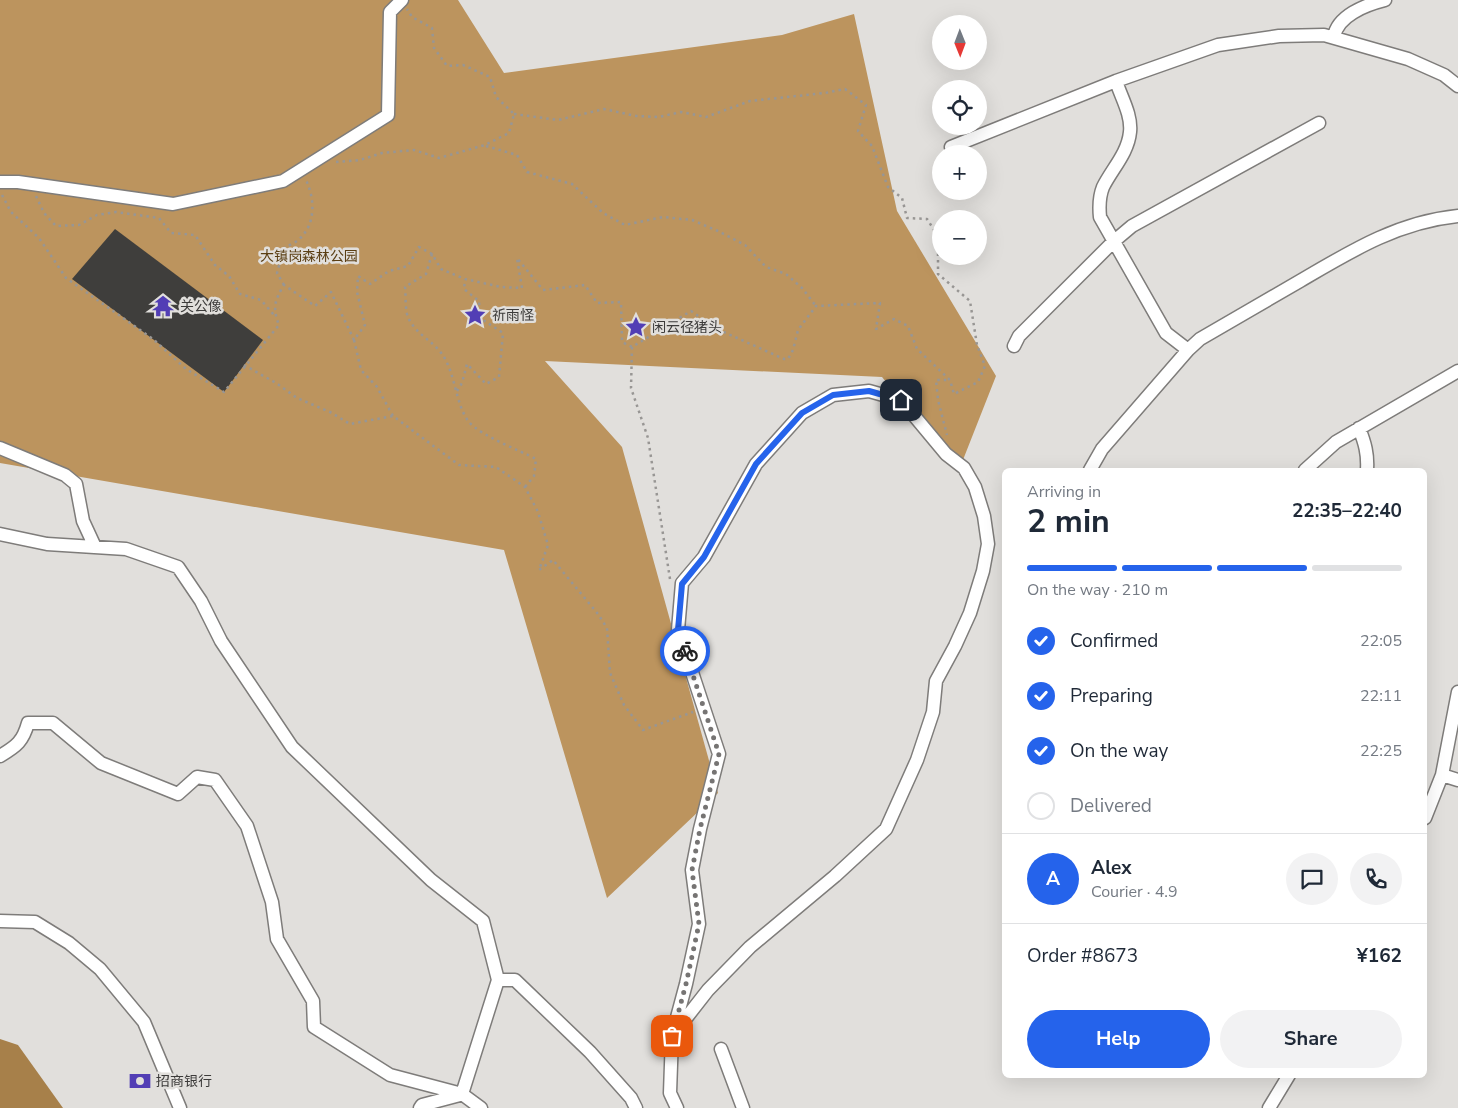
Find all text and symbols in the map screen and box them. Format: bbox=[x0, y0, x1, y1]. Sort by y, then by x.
north arrow bbox=[932, 15, 988, 70]
map controls bbox=[932, 15, 987, 265]
button: locate bbox=[932, 80, 987, 135]
button: + bbox=[932, 145, 987, 200]
button: − bbox=[932, 210, 987, 265]
park label: 大镇岗森林公园 bbox=[260, 247, 358, 266]
temple icon: 关公像 bbox=[150, 293, 176, 319]
place label: 关公像 bbox=[180, 297, 222, 316]
place icon: 祈雨怪 bbox=[462, 302, 488, 328]
place label: 祈雨怪 bbox=[492, 306, 534, 325]
place icon: 闲云径猪头 bbox=[623, 314, 649, 340]
place label: 闲云径猪头 bbox=[652, 318, 722, 337]
pin bbox=[880, 379, 922, 421]
icon: home bbox=[887, 386, 915, 414]
text: Arriving in bbox=[1027, 481, 1101, 503]
text: 22:35–22:40 bbox=[1292, 498, 1402, 524]
text: 2 min bbox=[1027, 500, 1110, 543]
text: On the way · 210 m bbox=[1027, 579, 1168, 601]
courier bbox=[660, 626, 710, 676]
icon: check bbox=[1027, 627, 1055, 655]
text: Confirmed bbox=[1070, 628, 1158, 654]
text: 22:05 bbox=[1360, 630, 1402, 652]
icon: bike bbox=[671, 637, 699, 665]
icon: check bbox=[1027, 682, 1055, 710]
text: Preparing bbox=[1070, 683, 1153, 709]
text: 22:11 bbox=[1360, 685, 1402, 707]
icon: check bbox=[1027, 737, 1055, 765]
text: On the way bbox=[1070, 738, 1168, 764]
text: 22:25 bbox=[1360, 740, 1402, 762]
text: Delivered bbox=[1070, 793, 1152, 819]
button: chat bbox=[1286, 853, 1338, 905]
button: phone bbox=[1350, 853, 1402, 905]
text: Alex bbox=[1091, 855, 1132, 881]
text: A bbox=[1046, 866, 1060, 892]
text: Courier · 4.9 bbox=[1091, 881, 1177, 903]
text: Order #8673 bbox=[1027, 943, 1138, 969]
text: ¥162 bbox=[1356, 943, 1402, 969]
button: Help bbox=[1027, 1010, 1210, 1068]
button: Share bbox=[1220, 1010, 1402, 1068]
pin bbox=[651, 1015, 693, 1057]
icon: bag bbox=[658, 1022, 686, 1050]
bank icon: 招商银行 bbox=[127, 1068, 153, 1094]
place label: 招商银行 bbox=[156, 1072, 212, 1091]

